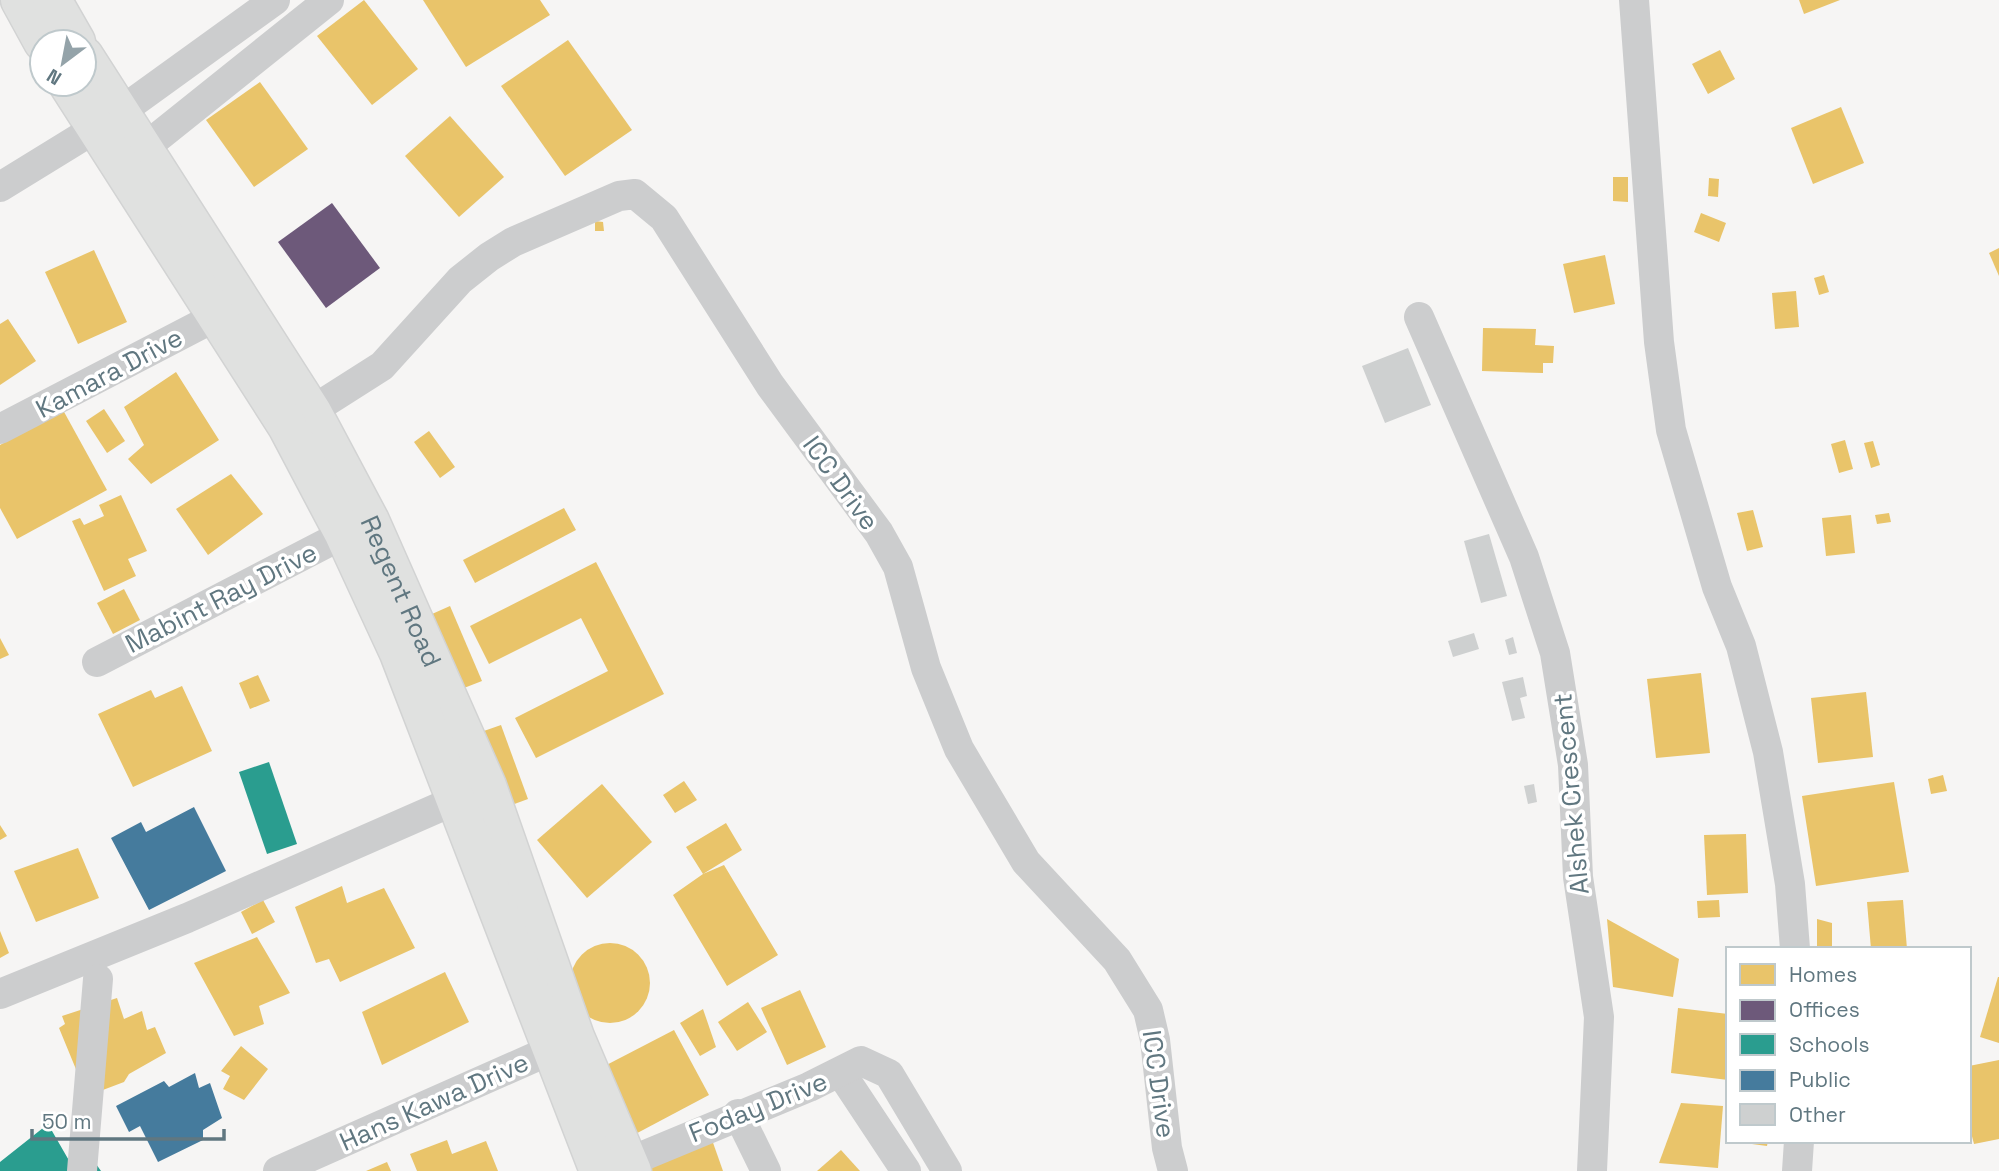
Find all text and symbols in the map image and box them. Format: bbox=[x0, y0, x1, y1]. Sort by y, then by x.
north arrow bbox=[28, 28, 98, 98]
text: N bbox=[42, 63, 66, 91]
street label: Kamara Drive bbox=[30, 320, 188, 426]
street label: ICC Drive bbox=[795, 429, 887, 537]
street label: Regent Road bbox=[353, 510, 449, 672]
street label: Mabint Ray Drive bbox=[119, 535, 323, 661]
street label: Alshek Crescent bbox=[1545, 692, 1597, 896]
legend bbox=[1726, 947, 1971, 1143]
text: Homes bbox=[1789, 961, 1857, 988]
text: Offices bbox=[1789, 996, 1860, 1023]
street label: ICC Drive bbox=[1135, 1028, 1183, 1140]
text: Schools bbox=[1789, 1031, 1869, 1058]
street label: Hans Kawa Drive bbox=[334, 1045, 534, 1159]
street label: Foday Drive bbox=[684, 1064, 832, 1150]
text: Public bbox=[1789, 1066, 1851, 1093]
scale bar bbox=[32, 1098, 224, 1142]
text: Other bbox=[1789, 1101, 1846, 1128]
text: 50 m bbox=[42, 1108, 92, 1135]

